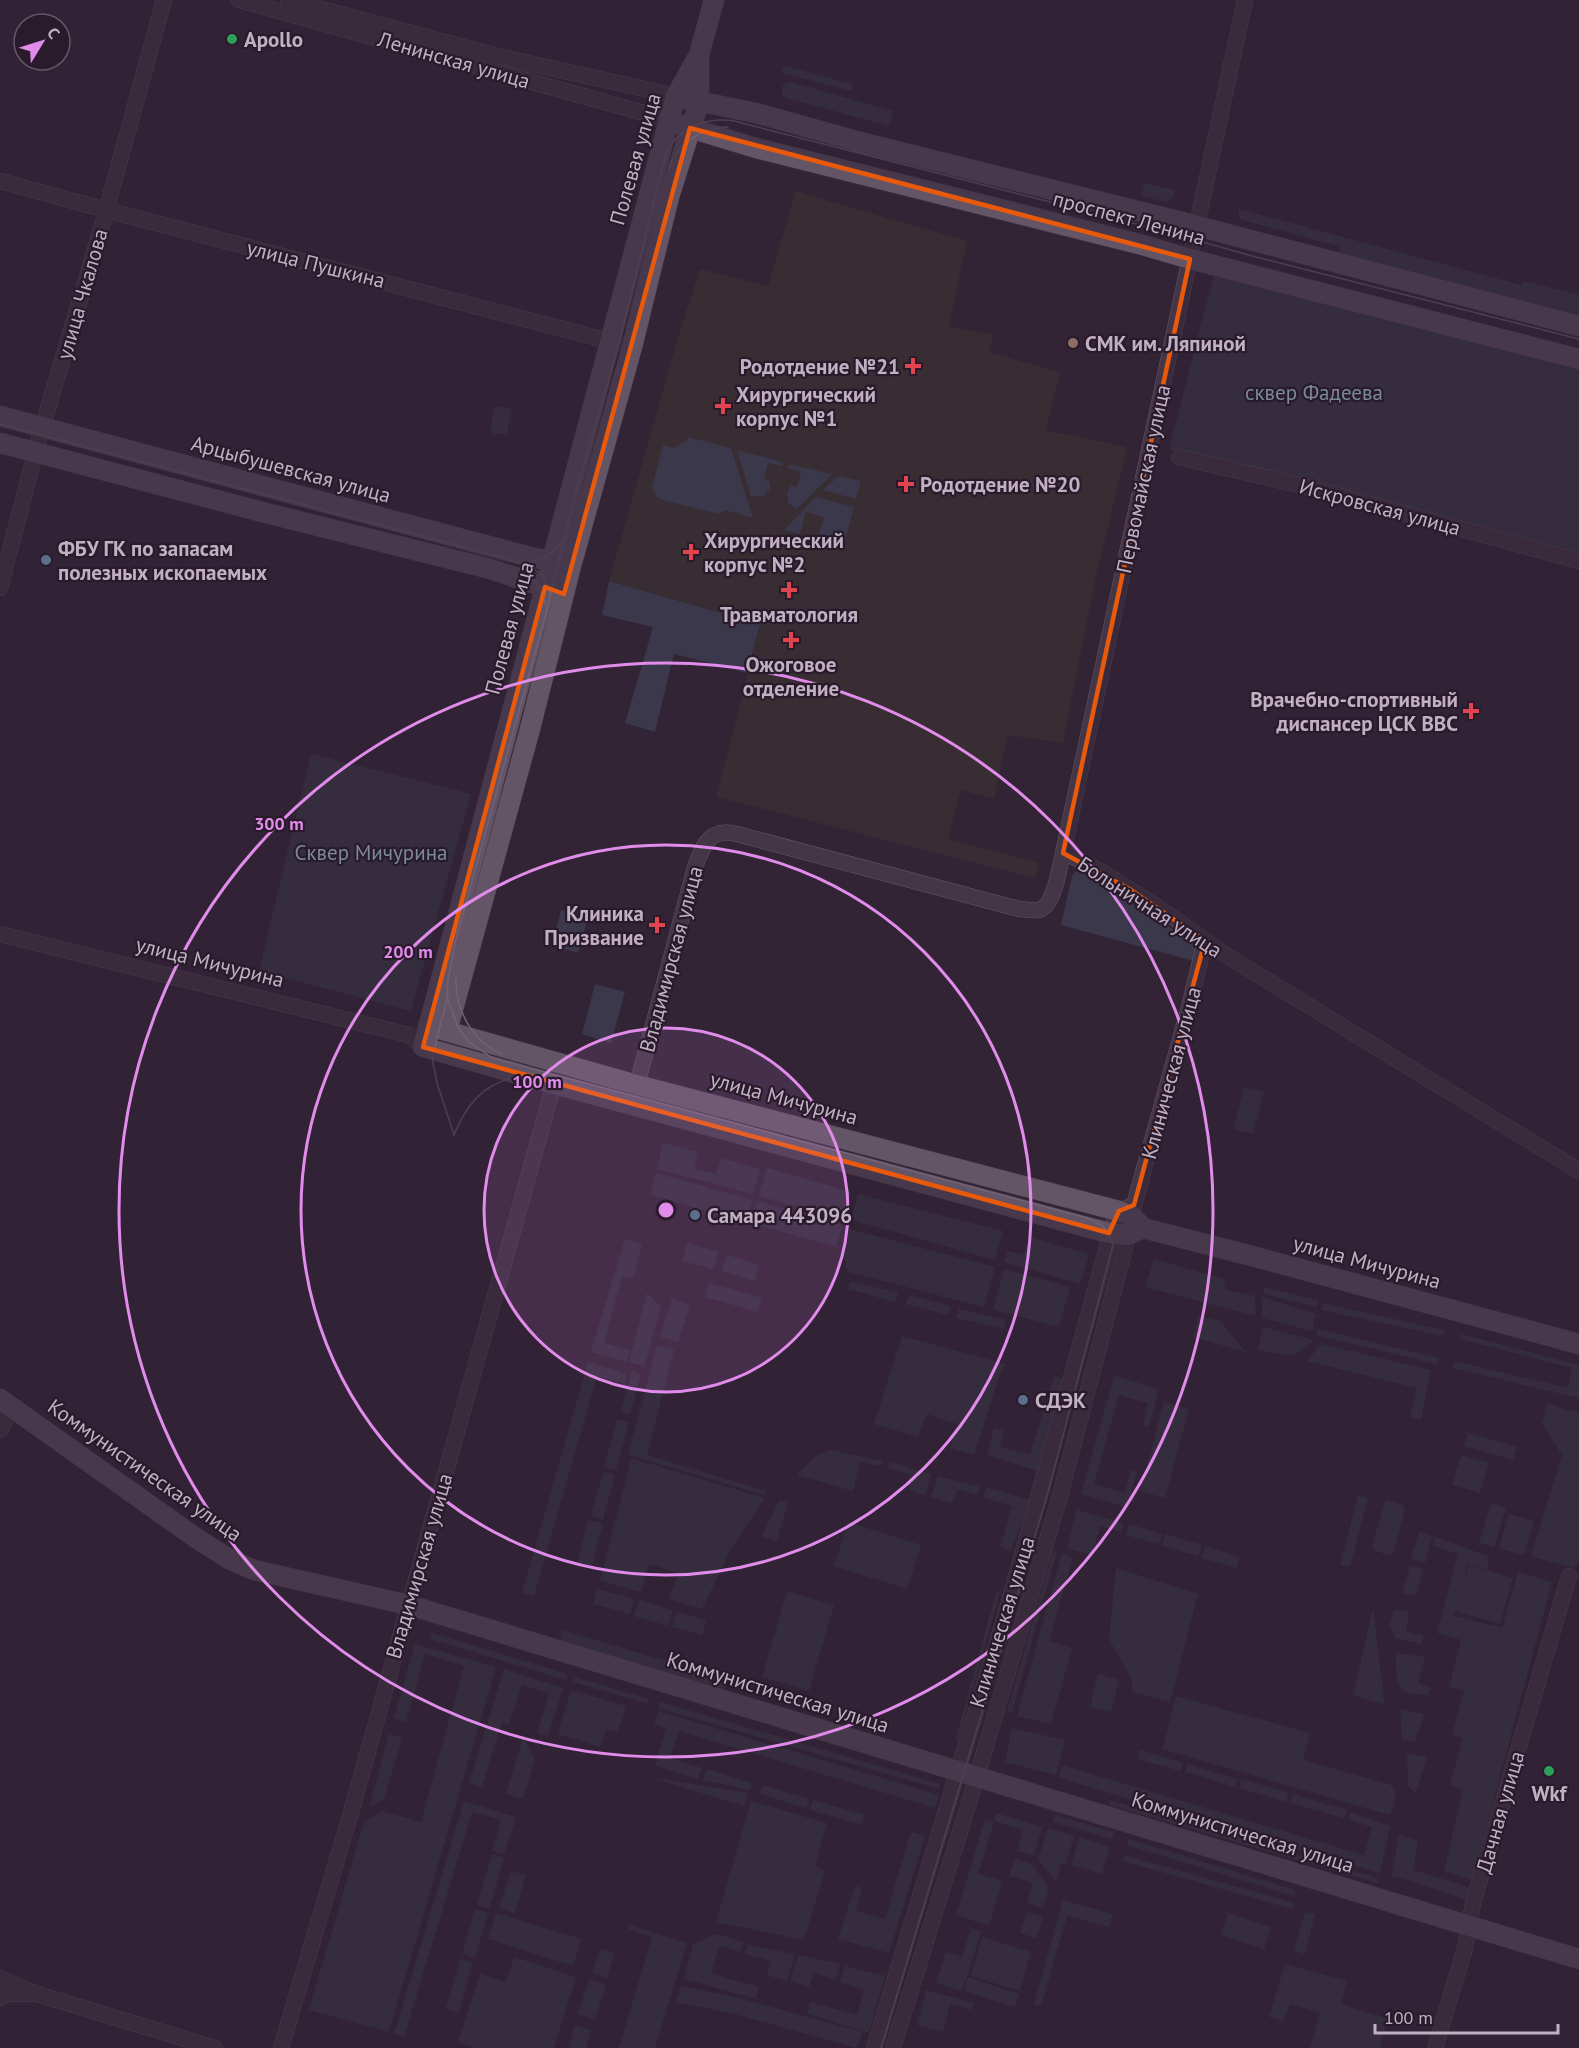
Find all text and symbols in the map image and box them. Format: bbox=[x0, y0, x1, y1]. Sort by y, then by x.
north arrow bbox=[12, 12, 72, 72]
text: С bbox=[43, 23, 64, 42]
street label: Ленинская улица bbox=[374, 25, 533, 95]
place label: Apollo bbox=[244, 26, 303, 53]
marker: Apollo bbox=[225, 32, 239, 46]
street label: Полевая улица bbox=[603, 90, 667, 228]
street label: проспект Ленина bbox=[1050, 185, 1208, 251]
street label: улица Чкалова bbox=[50, 225, 114, 363]
street label: улица Пушкина bbox=[244, 234, 388, 294]
place label: СМК им. Ляпиной bbox=[1085, 330, 1246, 357]
marker: СМК им. Ляпиной bbox=[1066, 336, 1080, 350]
place label: Родотдение №21 bbox=[740, 353, 900, 380]
marker: Родотдение №21 bbox=[904, 357, 922, 375]
park label: сквер Фадеева bbox=[1245, 379, 1383, 406]
place label: Хирургический корпус №1 bbox=[736, 381, 876, 432]
street label: Первомайская улица bbox=[1110, 382, 1176, 576]
marker: Хирургический корпус №1 bbox=[714, 397, 732, 415]
street label: Арцыбушевская улица bbox=[188, 429, 394, 509]
place label: Родотдение №20 bbox=[920, 471, 1080, 498]
street label: Искровская улица bbox=[1296, 472, 1464, 542]
marker: Родотдение №20 bbox=[897, 475, 915, 493]
place label: Хирургический корпус №2 bbox=[704, 527, 844, 578]
place label: ФБУ ГК по запасам полезных ископаемых bbox=[58, 535, 267, 586]
marker: Хирургический корпус №2 bbox=[682, 543, 700, 561]
marker: ФБУ ГК по запасам полезных ископаемых bbox=[39, 553, 53, 567]
street label: Полевая улица bbox=[478, 559, 540, 697]
marker: Травматология bbox=[780, 581, 798, 599]
place label: Травматология bbox=[720, 601, 858, 628]
marker: Ожоговое отделение bbox=[782, 631, 800, 649]
place label: Ожоговое отделение bbox=[743, 651, 839, 702]
place label: Врачебно-спортивный диспансер ЦСК ВВС bbox=[1250, 686, 1458, 737]
marker: Врачебно-спортивный диспансер ЦСК ВВС bbox=[1462, 702, 1480, 720]
text: 300 m bbox=[254, 812, 304, 835]
park label: Сквер Мичурина bbox=[295, 839, 447, 866]
street label: Больничная улица bbox=[1073, 850, 1227, 964]
street label: Владимирская улица bbox=[633, 863, 709, 1055]
place label: Клиника Призвание bbox=[544, 900, 644, 951]
marker: Клиника Призвание bbox=[648, 916, 666, 934]
street label: улица Мичурина bbox=[133, 931, 287, 993]
text: 200 m bbox=[383, 940, 433, 963]
street label: Клиническая улица bbox=[1135, 984, 1207, 1162]
street label: улица Мичурина bbox=[707, 1065, 861, 1131]
text: 100 m bbox=[512, 1070, 562, 1093]
centre of rings bbox=[656, 1200, 676, 1220]
place label: Самара 443096 bbox=[707, 1202, 852, 1229]
marker: Самара 443096 bbox=[688, 1208, 702, 1222]
street label: улица Мичурина bbox=[1290, 1229, 1444, 1295]
place label: СДЭК bbox=[1035, 1387, 1086, 1414]
street label: Коммунистическая улица bbox=[43, 1393, 247, 1547]
marker: СДЭК bbox=[1016, 1393, 1030, 1407]
street label: Владимирская улица bbox=[380, 1470, 458, 1662]
street label: Клиническая улица bbox=[963, 1533, 1041, 1711]
street label: Коммунистическая улица bbox=[664, 1645, 892, 1739]
street label: Дачная улица bbox=[1470, 1748, 1530, 1876]
marker: Wkf bbox=[1542, 1764, 1556, 1778]
place label: Wkf bbox=[1531, 1780, 1568, 1807]
street label: Коммунистическая улица bbox=[1129, 1785, 1357, 1879]
scale bar bbox=[1375, 1997, 1558, 2035]
text: 100 m bbox=[1384, 2006, 1433, 2029]

